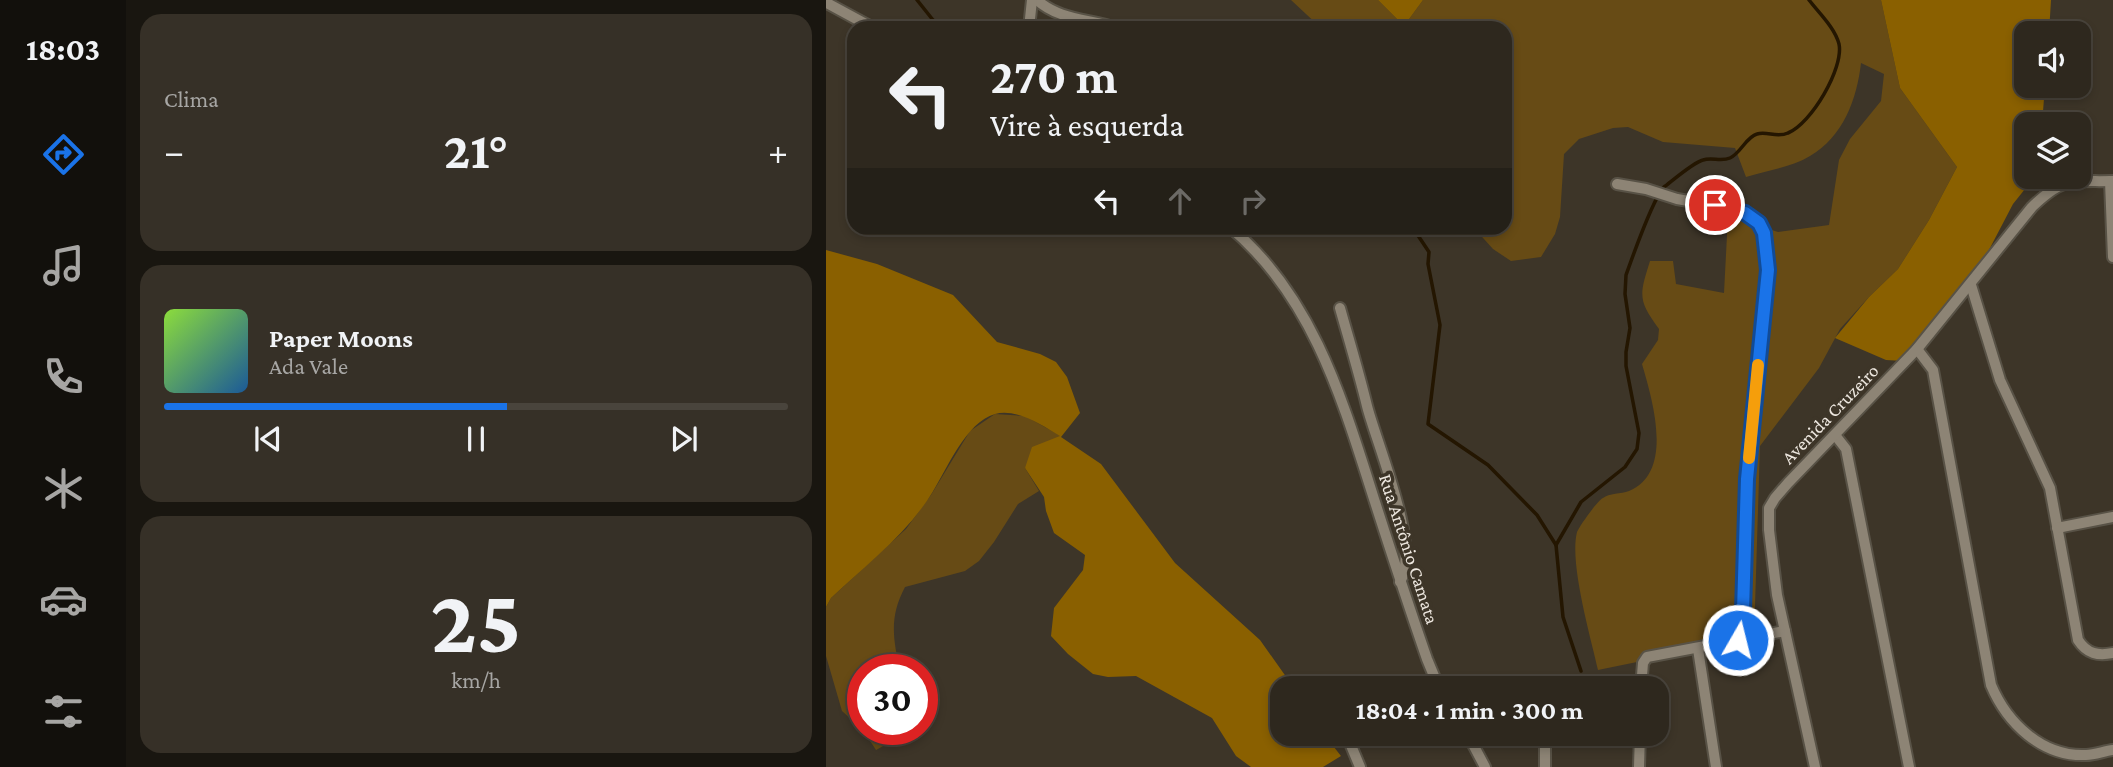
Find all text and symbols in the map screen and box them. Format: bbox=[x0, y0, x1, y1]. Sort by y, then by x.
map controls bbox=[2014, 21, 2091, 189]
button: sound bbox=[2014, 21, 2091, 98]
text: 18:03 bbox=[26, 31, 100, 67]
icon: left bbox=[875, 49, 966, 140]
text: 270 m bbox=[990, 49, 1118, 104]
text: Clima bbox=[164, 86, 219, 112]
text: Vire à esquerda bbox=[990, 107, 1184, 143]
button: layers bbox=[2014, 112, 2091, 189]
text: 21° bbox=[444, 121, 508, 179]
icon: directions bbox=[39, 130, 88, 179]
text: − bbox=[164, 130, 184, 172]
text: + bbox=[768, 130, 788, 172]
pin bbox=[1685, 175, 1745, 235]
icon: left bbox=[1088, 182, 1126, 220]
icon: ahead bbox=[1161, 182, 1199, 220]
icon: right bbox=[1234, 182, 1272, 220]
icon: arrive bbox=[1696, 186, 1734, 224]
icon: music bbox=[39, 241, 88, 290]
text: Paper Moons bbox=[269, 324, 413, 353]
icon: phone bbox=[39, 352, 88, 401]
text: Ada Vale bbox=[269, 353, 348, 379]
street label: Avenida Cruzeiro bbox=[1777, 360, 1883, 468]
icon: previous bbox=[249, 420, 287, 458]
icon: pause bbox=[457, 420, 495, 458]
icon: next bbox=[665, 420, 703, 458]
icon: climate bbox=[39, 464, 88, 513]
street label: Rua Antônio Camata bbox=[1375, 471, 1443, 627]
text: 25 bbox=[431, 570, 522, 672]
icon: car bbox=[39, 575, 88, 624]
position arrow bbox=[1701, 603, 1775, 677]
speed limit sign: 30 bbox=[847, 654, 938, 745]
text: km/h bbox=[451, 667, 501, 693]
icon: filters bbox=[39, 687, 88, 736]
text: 18:04 · 1 min · 300 m bbox=[1356, 696, 1583, 725]

